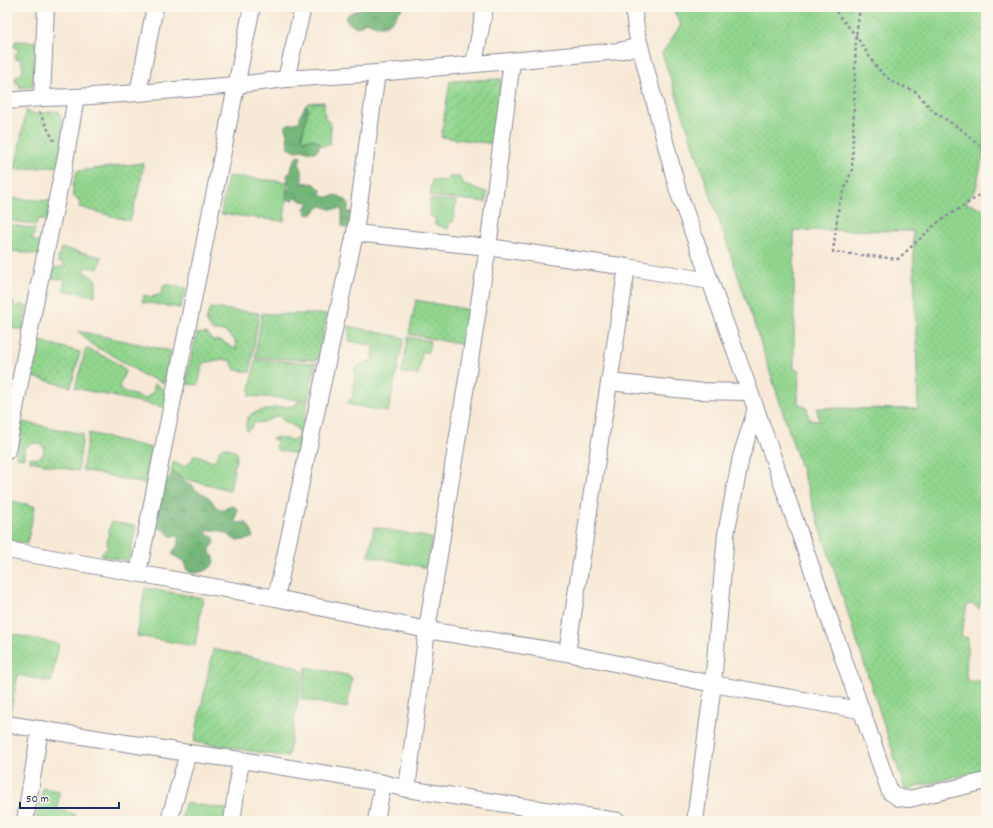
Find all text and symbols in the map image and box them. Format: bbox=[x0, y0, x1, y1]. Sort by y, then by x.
scale bar bbox=[20, 784, 119, 810]
text: 50 m bbox=[26, 791, 49, 808]

